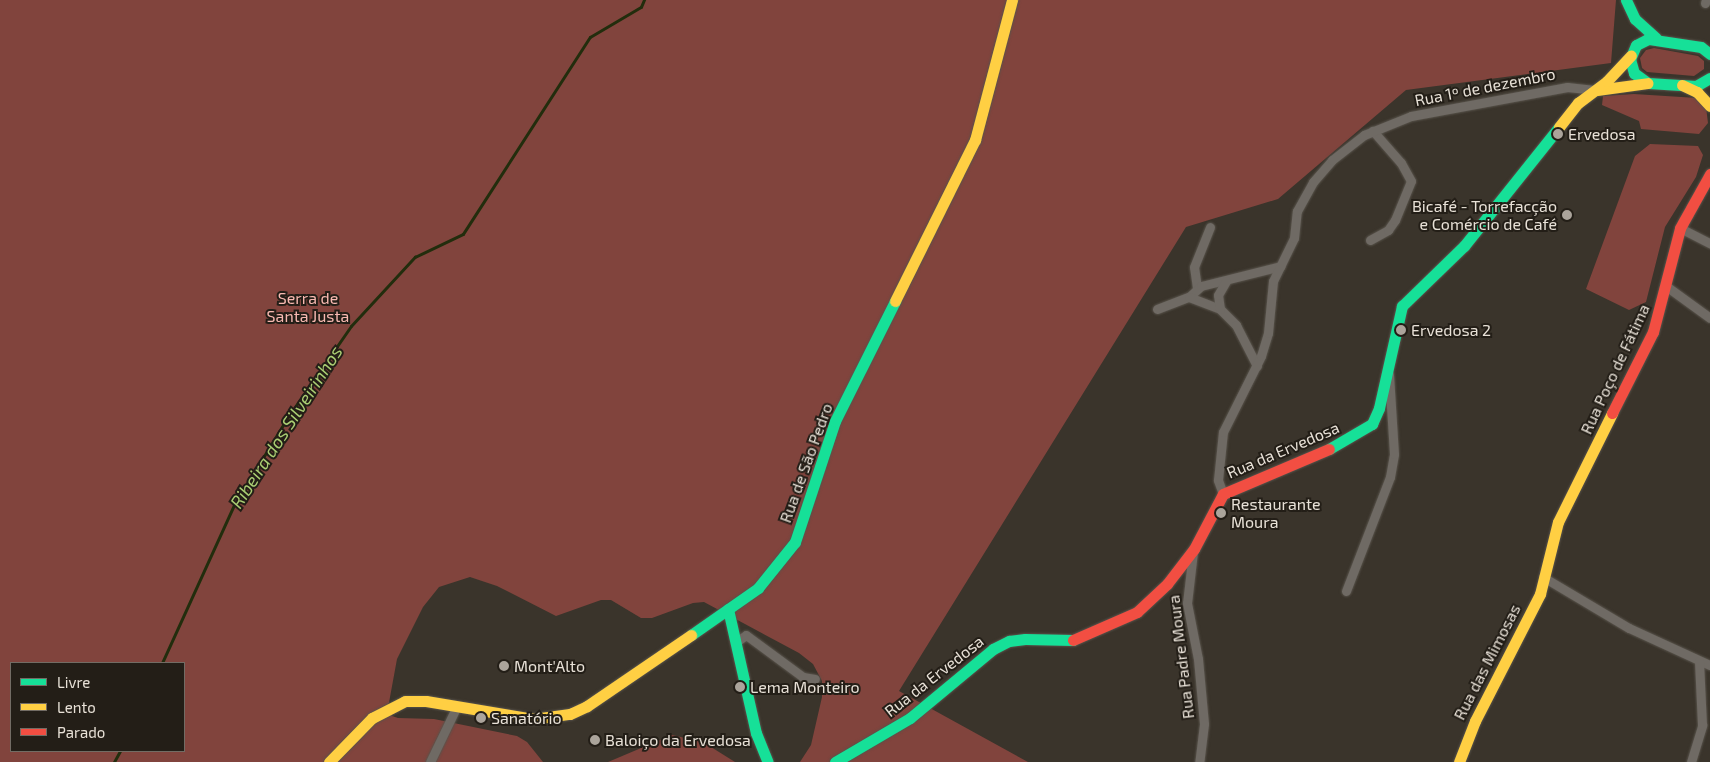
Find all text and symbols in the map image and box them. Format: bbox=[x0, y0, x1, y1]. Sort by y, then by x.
street label: Rua 1º de dezembro bbox=[1413, 64, 1557, 110]
place label: Ervedosa bbox=[1568, 124, 1636, 144]
marker: Ervedosa bbox=[1552, 128, 1564, 140]
place label: Bicafé - Torrefacção e Comércio de Café bbox=[1412, 196, 1557, 234]
marker: Bicafé - Torrefacção e Comércio de Café bbox=[1561, 209, 1573, 221]
park label: Serra de Santa Justa bbox=[266, 288, 350, 326]
street label: Rua Poço de Fátima bbox=[1576, 301, 1654, 437]
place label: Ervedosa 2 bbox=[1411, 320, 1491, 340]
marker: Ervedosa 2 bbox=[1395, 324, 1407, 336]
water label: Ribeira dos Silveirinhos bbox=[225, 342, 347, 512]
street label: Rua de São Pedro bbox=[776, 401, 836, 525]
street label: Rua da Ervedosa bbox=[1224, 418, 1342, 482]
place label: Restaurante Moura bbox=[1231, 494, 1321, 532]
marker: Restaurante Moura bbox=[1215, 507, 1227, 519]
street label: Rua Padre Moura bbox=[1164, 594, 1198, 720]
street label: Rua das Mimosas bbox=[1450, 601, 1524, 723]
street label: Rua da Ervedosa bbox=[881, 631, 987, 721]
place label: Mont'Alto bbox=[514, 656, 585, 676]
marker: Mont'Alto bbox=[498, 660, 510, 672]
legend bbox=[10, 662, 185, 752]
text: Livre bbox=[57, 673, 90, 691]
place label: Lema Monteiro bbox=[750, 677, 860, 697]
marker: Lema Monteiro bbox=[734, 681, 746, 693]
text: Lento bbox=[57, 698, 96, 716]
place label: Sanatório bbox=[491, 708, 561, 728]
marker: Sanatório bbox=[475, 712, 487, 724]
text: Parado bbox=[57, 723, 105, 741]
place label: Baloiço da Ervedosa bbox=[605, 730, 751, 750]
marker: Baloiço da Ervedosa bbox=[589, 734, 601, 746]

